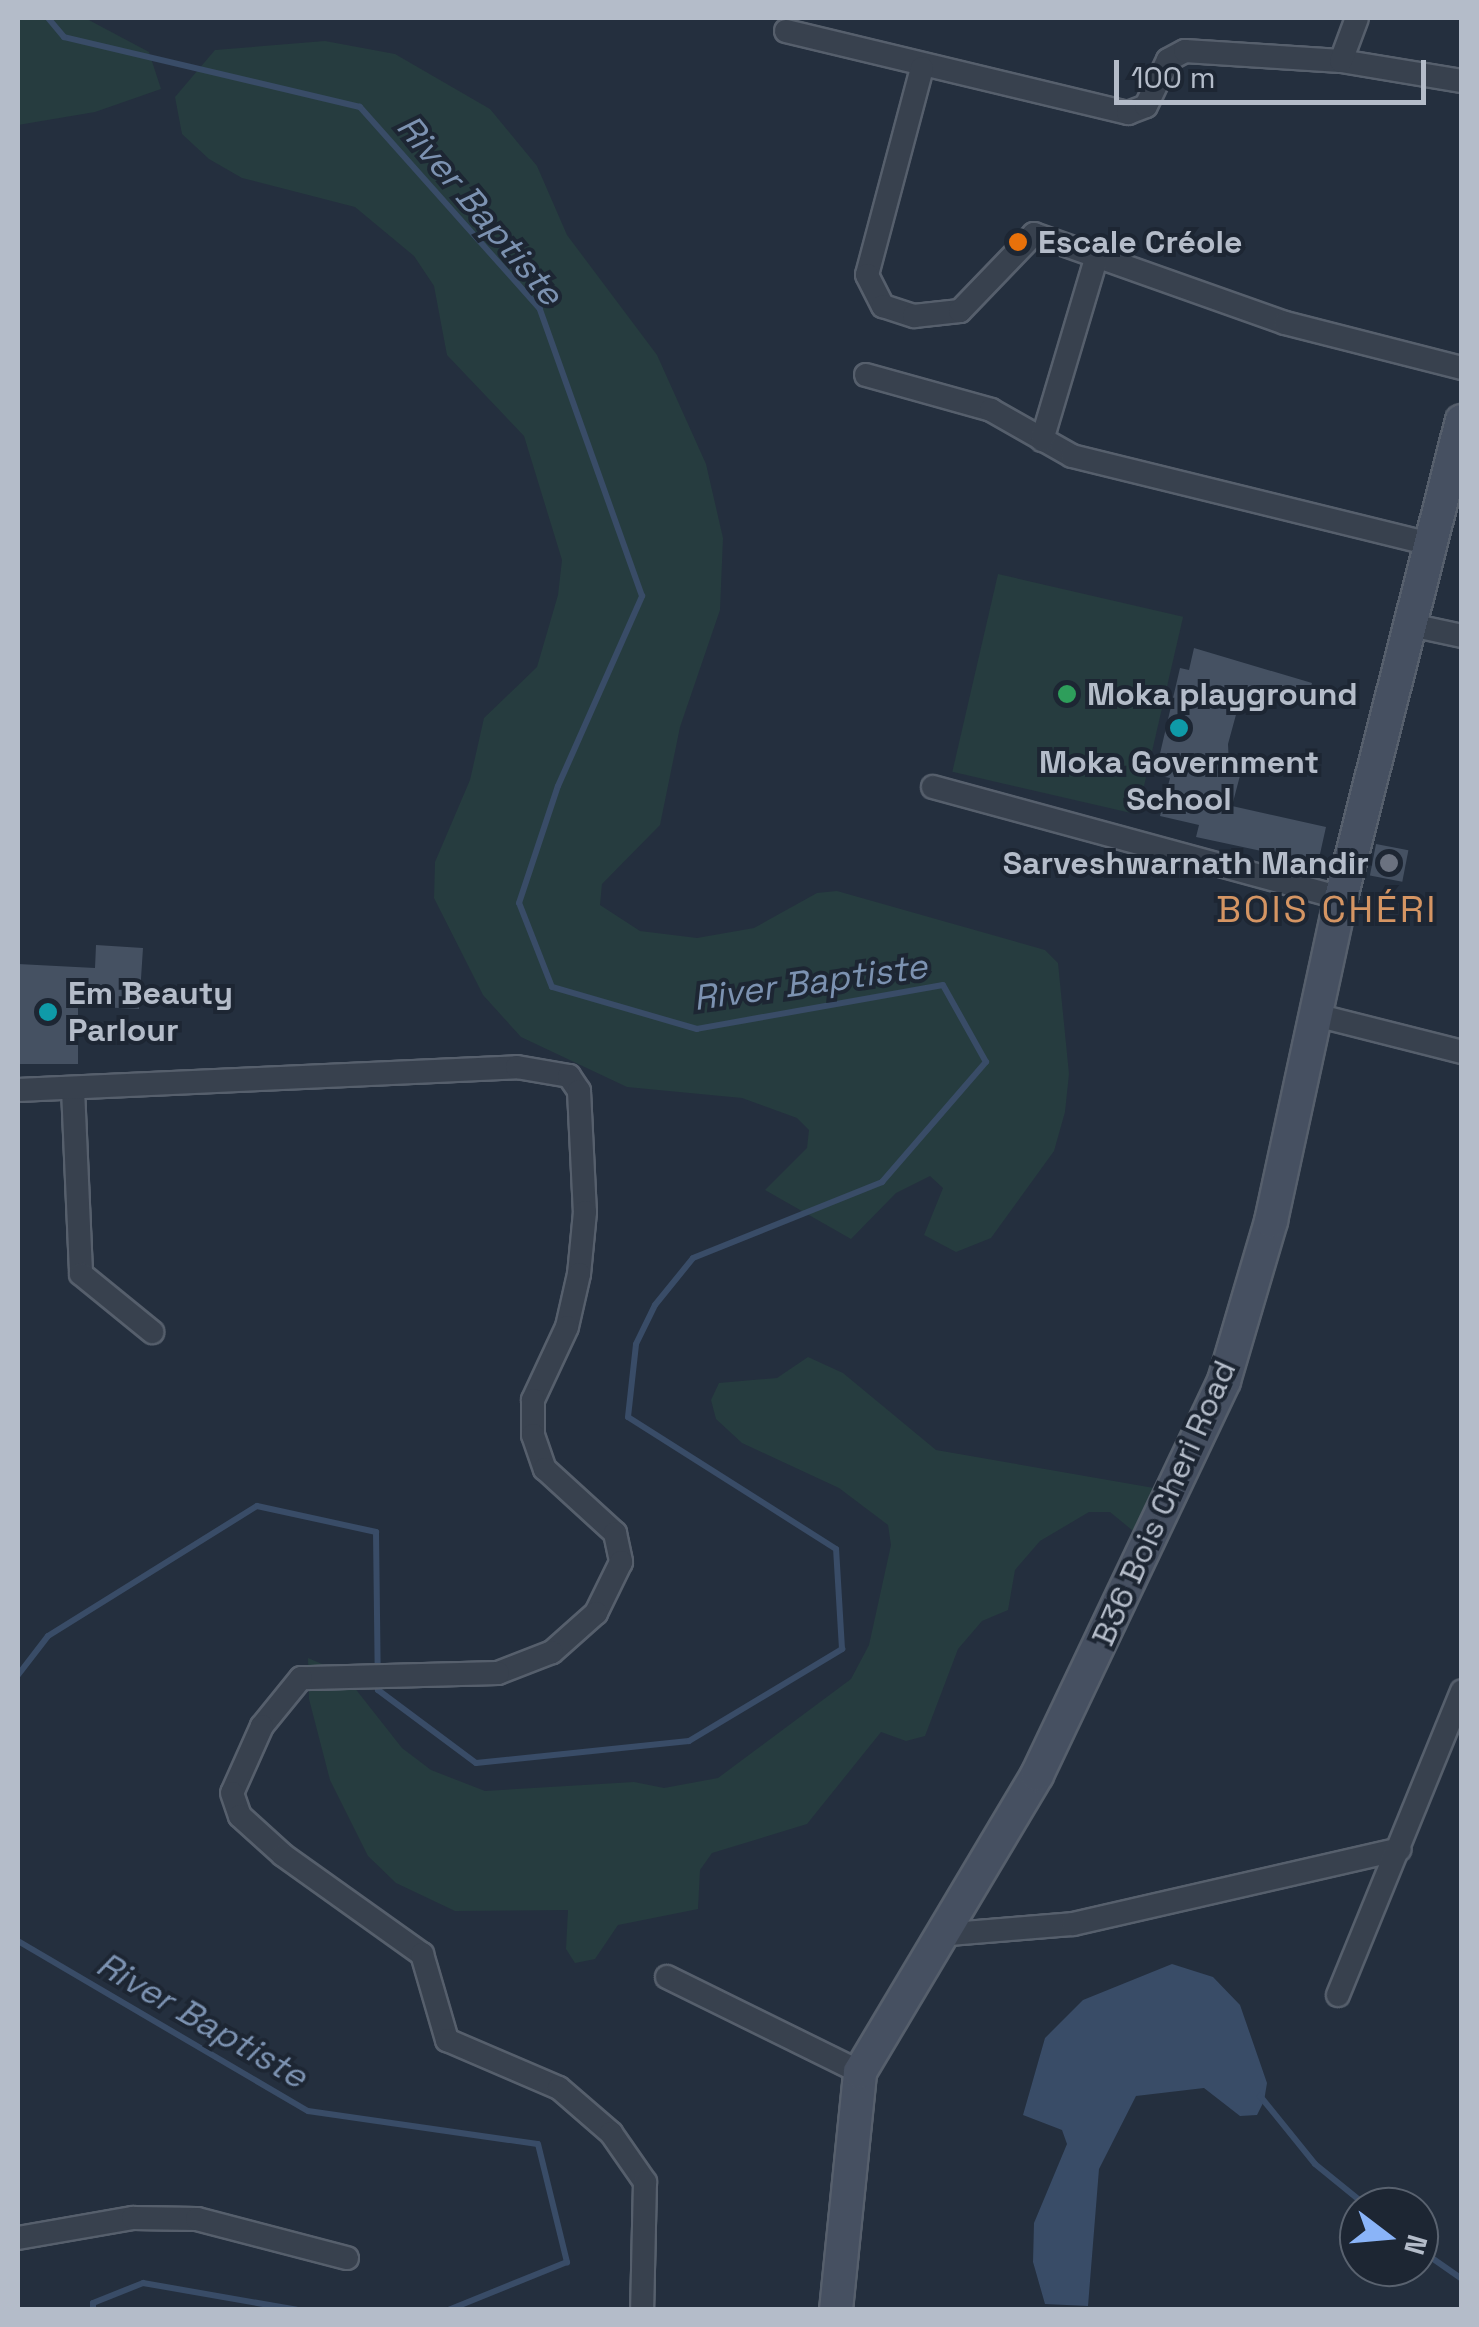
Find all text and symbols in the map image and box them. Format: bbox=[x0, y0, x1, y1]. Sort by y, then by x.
scale bar bbox=[1119, 40, 1432, 102]
text: 100 m bbox=[1131, 58, 1216, 97]
water label: River Baptiste bbox=[388, 106, 572, 314]
place label: Escale Créole bbox=[1038, 223, 1243, 261]
marker: Escale Créole bbox=[1007, 231, 1029, 253]
place label: Moka playground bbox=[1087, 675, 1358, 713]
marker: Moka playground bbox=[1056, 683, 1078, 705]
marker: Moka Government School bbox=[1168, 717, 1190, 739]
place label: Moka Government School bbox=[1039, 744, 1319, 819]
place label: Sarveshwarnath Mandir bbox=[1003, 844, 1369, 882]
marker: Sarveshwarnath Mandir bbox=[1378, 852, 1400, 874]
district label: BOIS CHÉRI bbox=[1216, 887, 1438, 933]
water label: River Baptiste bbox=[690, 945, 930, 1019]
place label: Em Beauty Parlour bbox=[68, 975, 233, 1050]
marker: Em Beauty Parlour bbox=[37, 1001, 59, 1023]
street label: B36 Bois Cheri Road bbox=[1084, 1355, 1244, 1651]
water label: River Baptiste bbox=[89, 1943, 315, 2097]
north arrow bbox=[1339, 2187, 1439, 2287]
text: N bbox=[1396, 2231, 1436, 2259]

